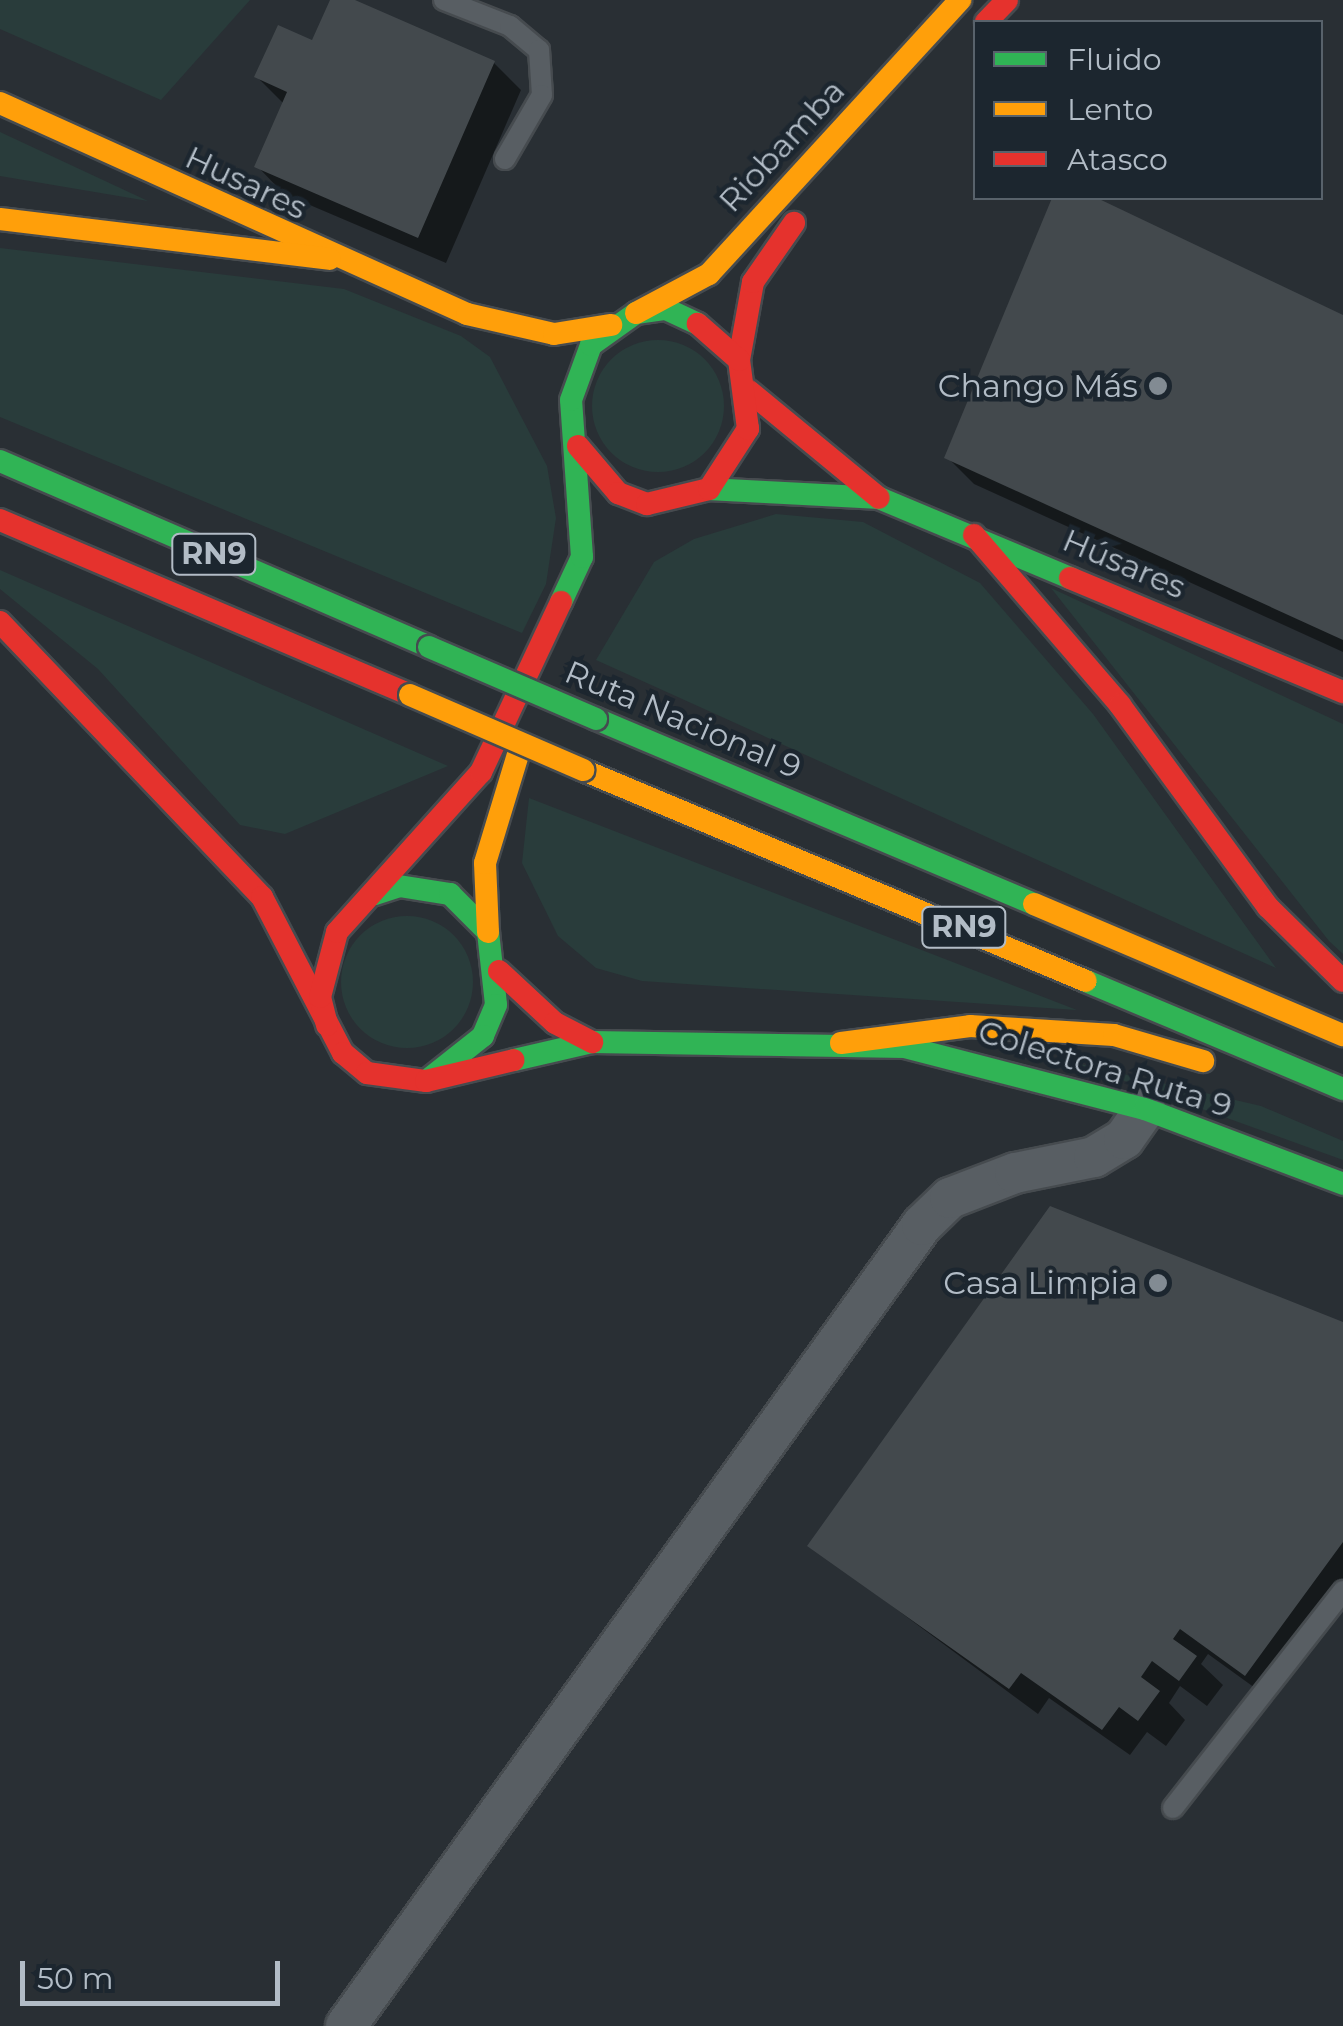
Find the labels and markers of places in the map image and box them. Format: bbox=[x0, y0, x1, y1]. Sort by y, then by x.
place label: Chango Más bbox=[938, 367, 1138, 405]
marker: Chango Más bbox=[1147, 375, 1169, 397]
place label: Casa Limpia bbox=[943, 1264, 1138, 1302]
marker: Casa Limpia bbox=[1147, 1272, 1169, 1294]

